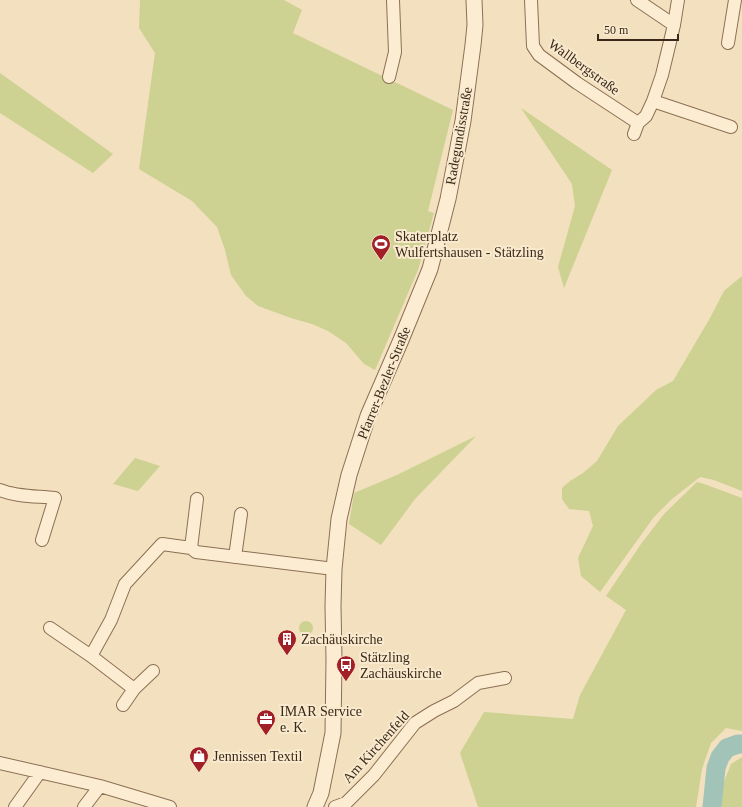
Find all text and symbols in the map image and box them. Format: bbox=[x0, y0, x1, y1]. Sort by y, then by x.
scale bar bbox=[598, 16, 678, 42]
text: 50 m bbox=[604, 23, 629, 37]
street label: Wallbergstraße bbox=[546, 36, 622, 98]
street label: Radegundisstraße bbox=[443, 86, 475, 186]
place label: Skaterplatz Wulfertshausen - Stätzling bbox=[395, 229, 544, 260]
sports icon: Skaterplatz Wulfertshausen - Stätzling bbox=[370, 233, 392, 261]
street label: Pfarrer-Bezler-Straße bbox=[355, 325, 413, 441]
building icon: Zachäuskirche bbox=[276, 628, 298, 656]
place label: Zachäuskirche bbox=[301, 632, 383, 647]
place label: Stätzling Zachäuskirche bbox=[360, 650, 442, 681]
bus stop icon: Stätzling Zachäuskirche bbox=[335, 654, 357, 682]
place label: IMAR Service e. K. bbox=[280, 704, 362, 735]
office icon: IMAR Service e. K. bbox=[255, 708, 277, 736]
street label: Am Kirchenfeld bbox=[340, 708, 412, 786]
shop icon: Jennissen Textil bbox=[188, 745, 210, 773]
place label: Jennissen Textil bbox=[213, 749, 302, 764]

